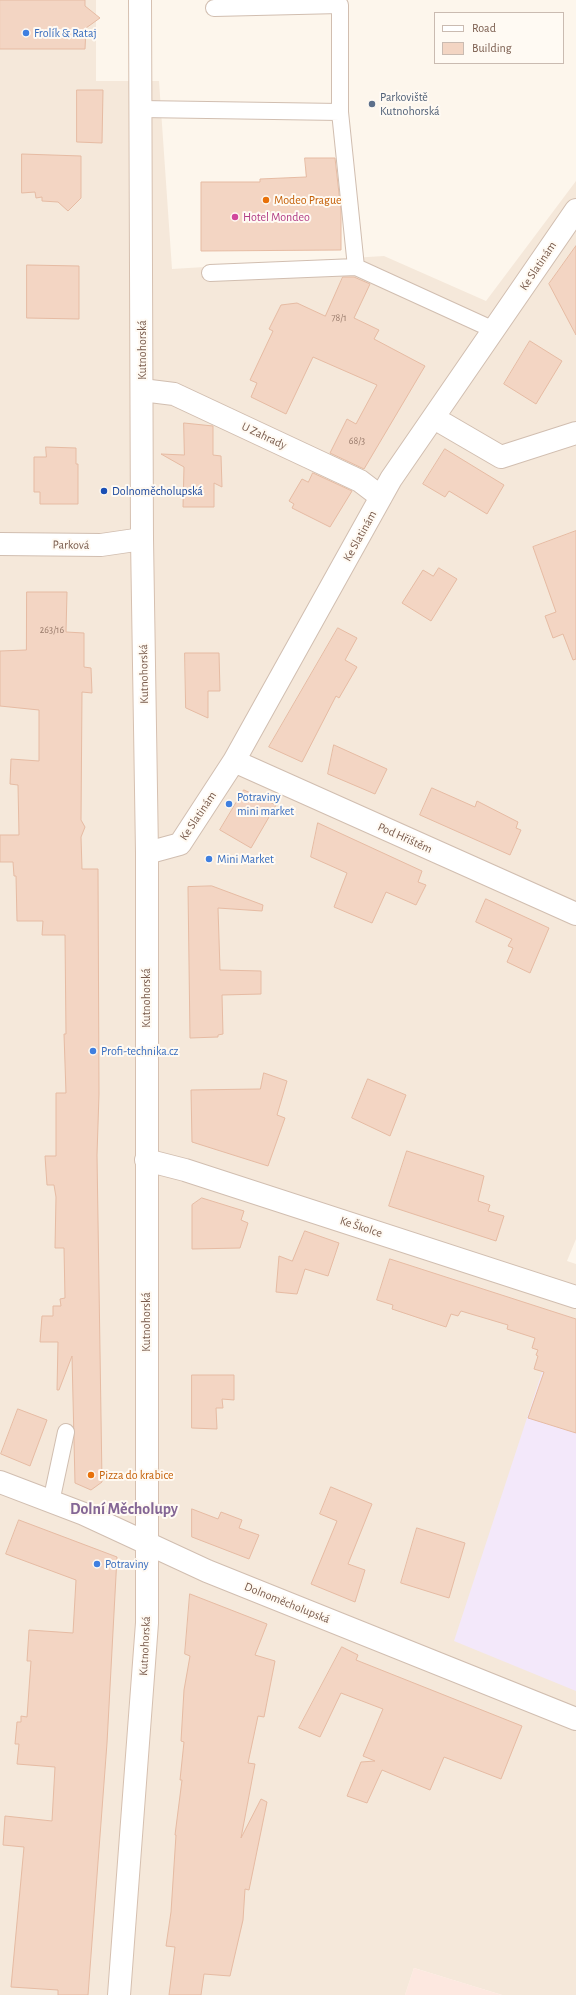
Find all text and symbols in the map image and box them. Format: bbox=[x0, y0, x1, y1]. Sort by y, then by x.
legend bbox=[434, 12, 564, 64]
text: Road bbox=[472, 22, 496, 34]
place label: Frolík & Rataj bbox=[34, 26, 97, 40]
marker: Frolík & Rataj bbox=[21, 28, 31, 38]
text: Building bbox=[472, 42, 512, 54]
place label: Parkoviště Kutnohorská bbox=[380, 90, 440, 118]
marker: Parkoviště Kutnohorská bbox=[367, 99, 377, 109]
place label: Modeo Prague bbox=[274, 193, 342, 207]
marker: Modeo Prague bbox=[261, 195, 271, 205]
place label: Hotel Mondeo bbox=[243, 210, 310, 224]
marker: Hotel Mondeo bbox=[230, 212, 240, 222]
street label: Ke Slatinám bbox=[516, 239, 560, 293]
house number: 78/1 bbox=[331, 312, 347, 324]
street label: Kutnohorská bbox=[135, 320, 149, 380]
street label: U Zahrady bbox=[239, 419, 289, 453]
house number: 68/3 bbox=[349, 435, 365, 447]
place label: Dolnoměcholupská bbox=[112, 484, 203, 498]
marker: Dolnoměcholupská bbox=[99, 486, 109, 496]
street label: Ke Slatinám bbox=[340, 508, 380, 564]
street label: Parková bbox=[53, 537, 89, 553]
house number: 263/16 bbox=[40, 624, 64, 636]
street label: Kutnohorská bbox=[136, 644, 152, 704]
street label: Ke Slatinám bbox=[176, 789, 220, 843]
place label: Potraviny mini market bbox=[237, 790, 294, 818]
marker: Potraviny mini market bbox=[224, 799, 234, 809]
street label: Pod Hřištěm bbox=[376, 820, 434, 856]
place label: Mini Market bbox=[217, 852, 274, 866]
marker: Mini Market bbox=[204, 854, 214, 864]
street label: Kutnohorská bbox=[139, 968, 153, 1028]
place label: Profi-technika.cz bbox=[101, 1044, 178, 1058]
marker: Profi-technika.cz bbox=[88, 1046, 98, 1056]
street label: Ke Školce bbox=[338, 1213, 384, 1241]
street label: Kutnohorská bbox=[139, 1292, 153, 1352]
place label: Pizza do krabice bbox=[99, 1468, 174, 1482]
marker: Pizza do krabice bbox=[86, 1470, 96, 1480]
district label: Dolní Měcholupy bbox=[70, 1499, 178, 1519]
place label: Potraviny bbox=[105, 1557, 149, 1571]
marker: Potraviny bbox=[92, 1559, 102, 1569]
street label: Dolnoměcholupská bbox=[242, 1579, 332, 1627]
street label: Kutnohorská bbox=[136, 1616, 154, 1676]

